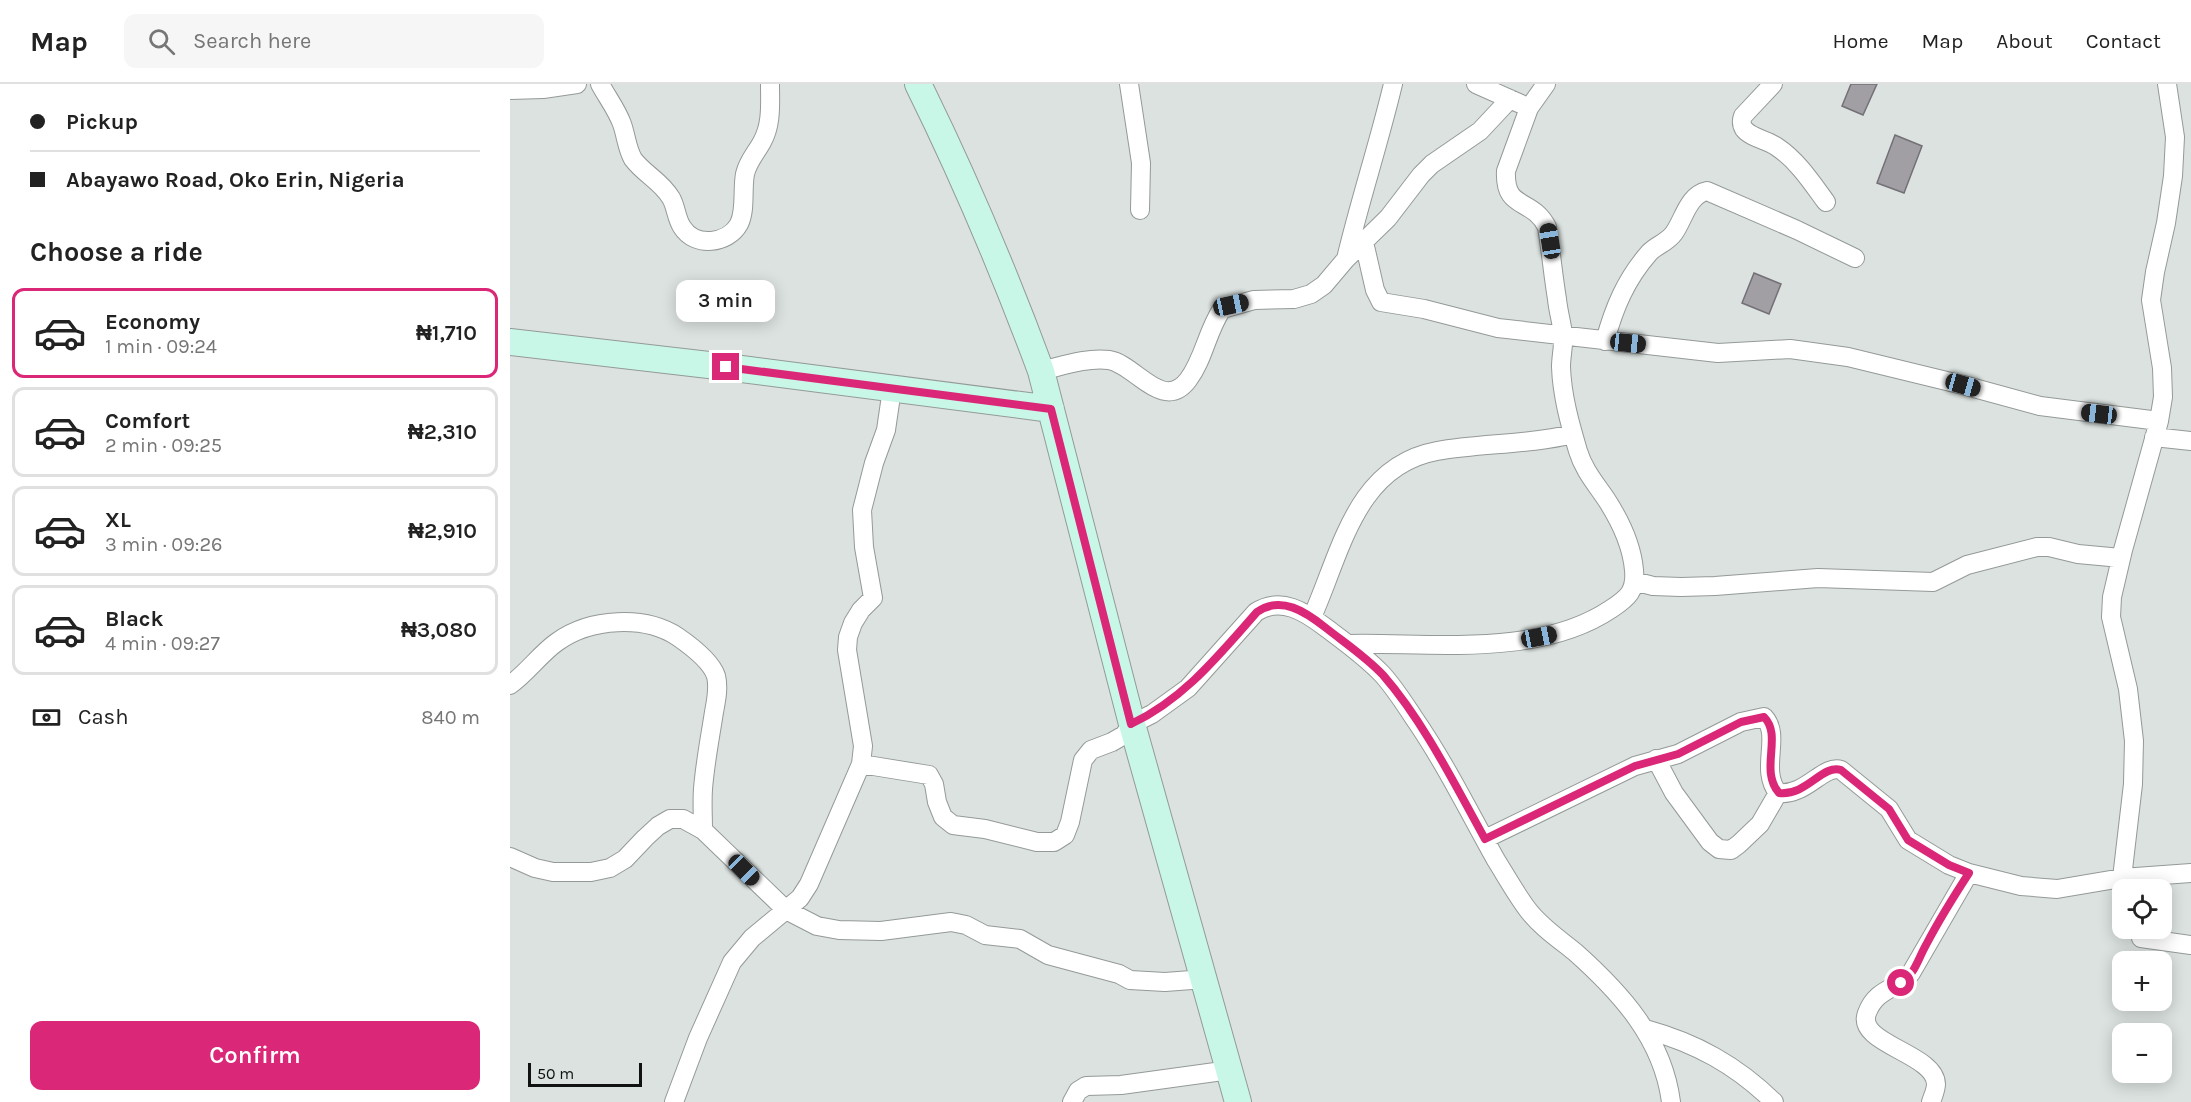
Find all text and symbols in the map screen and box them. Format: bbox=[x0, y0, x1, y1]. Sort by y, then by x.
search box bbox=[124, 14, 544, 68]
text: Map bbox=[30, 25, 88, 58]
icon: search bbox=[145, 25, 178, 58]
text: Search here bbox=[193, 28, 311, 54]
text: Home bbox=[1833, 29, 1889, 53]
text: Map bbox=[1922, 29, 1963, 53]
text: About bbox=[1996, 29, 2053, 53]
text: Contact bbox=[2086, 29, 2161, 53]
text: Pickup bbox=[66, 109, 138, 135]
text: Abayawo Road, Oko Erin, Nigeria bbox=[66, 167, 405, 193]
car bbox=[1538, 222, 1562, 260]
text: Choose a ride bbox=[30, 236, 203, 268]
callout: 3 min bbox=[676, 280, 776, 322]
text: 3 min bbox=[698, 289, 753, 312]
car bbox=[1212, 292, 1250, 318]
icon: car bbox=[33, 306, 87, 360]
text: Economy bbox=[105, 309, 200, 335]
text: ₦1,710 bbox=[416, 320, 477, 346]
car bbox=[1609, 332, 1647, 354]
text: 1 min · 09:24 bbox=[105, 335, 217, 358]
route end bbox=[712, 353, 739, 380]
car bbox=[1943, 371, 1983, 399]
car bbox=[2080, 403, 2118, 425]
icon: car bbox=[33, 405, 87, 459]
text: Comfort bbox=[105, 408, 190, 434]
text: ₦2,310 bbox=[408, 419, 477, 445]
text: 2 min · 09:25 bbox=[105, 434, 222, 457]
icon: car bbox=[33, 504, 87, 558]
text: XL bbox=[105, 507, 131, 533]
text: ₦2,910 bbox=[408, 518, 477, 544]
text: 3 min · 09:26 bbox=[105, 533, 223, 556]
icon: car bbox=[33, 603, 87, 657]
text: Black bbox=[105, 606, 164, 632]
text: ₦3,080 bbox=[401, 617, 477, 643]
car bbox=[1520, 625, 1558, 649]
text: 4 min · 09:27 bbox=[105, 632, 220, 655]
icon: cash bbox=[30, 701, 63, 734]
text: Cash bbox=[78, 704, 128, 730]
text: 840 m bbox=[421, 706, 480, 729]
car bbox=[725, 851, 763, 889]
map controls bbox=[2112, 879, 2172, 1083]
button: locate bbox=[2112, 879, 2172, 939]
button: + bbox=[2112, 951, 2172, 1011]
route start bbox=[1887, 969, 1914, 996]
button: Confirm bbox=[30, 1021, 480, 1090]
button: − bbox=[2112, 1023, 2172, 1083]
scale bar bbox=[528, 1060, 642, 1088]
text: 50 m bbox=[537, 1064, 574, 1083]

